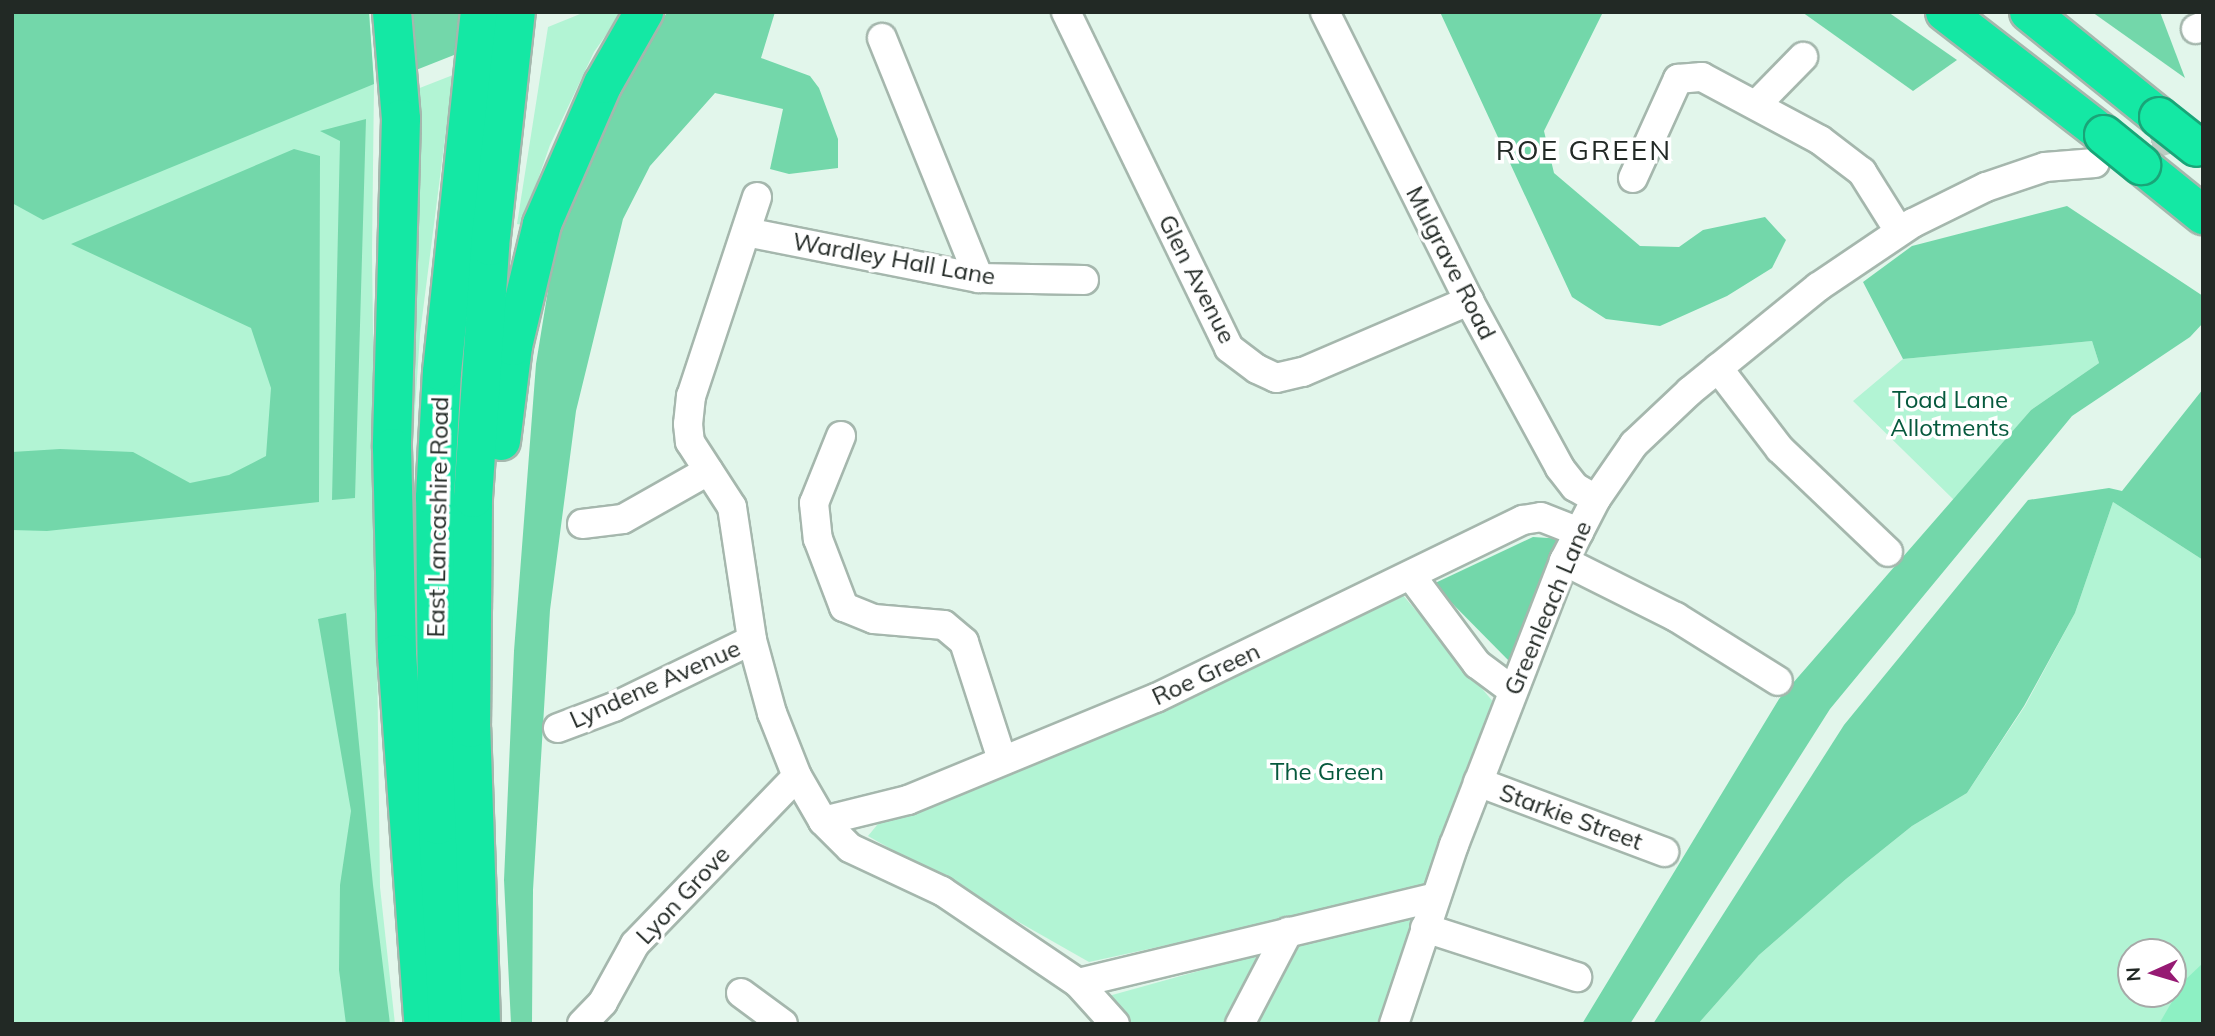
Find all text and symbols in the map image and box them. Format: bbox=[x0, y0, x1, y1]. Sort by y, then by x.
district label: ROE GREEN bbox=[1497, 133, 1671, 167]
street label: Mulgrave Road bbox=[1400, 182, 1502, 344]
street label: Glen Avenue bbox=[1152, 210, 1242, 348]
street label: Wardley Hall Lane bbox=[790, 227, 998, 291]
park label: Toad Lane Allotments bbox=[1890, 386, 2010, 442]
street label: East Lancashire Road bbox=[422, 396, 454, 638]
street label: Greenleach Lane bbox=[1498, 517, 1598, 699]
street label: Lyndene Avenue bbox=[565, 634, 745, 734]
street label: Roe Green bbox=[1148, 637, 1264, 711]
park label: The Green bbox=[1270, 758, 1384, 786]
street label: Starkie Street bbox=[1496, 778, 1646, 856]
street label: Lyon Grove bbox=[630, 840, 736, 950]
north arrow bbox=[2117, 938, 2187, 1008]
text: N bbox=[2121, 966, 2146, 982]

